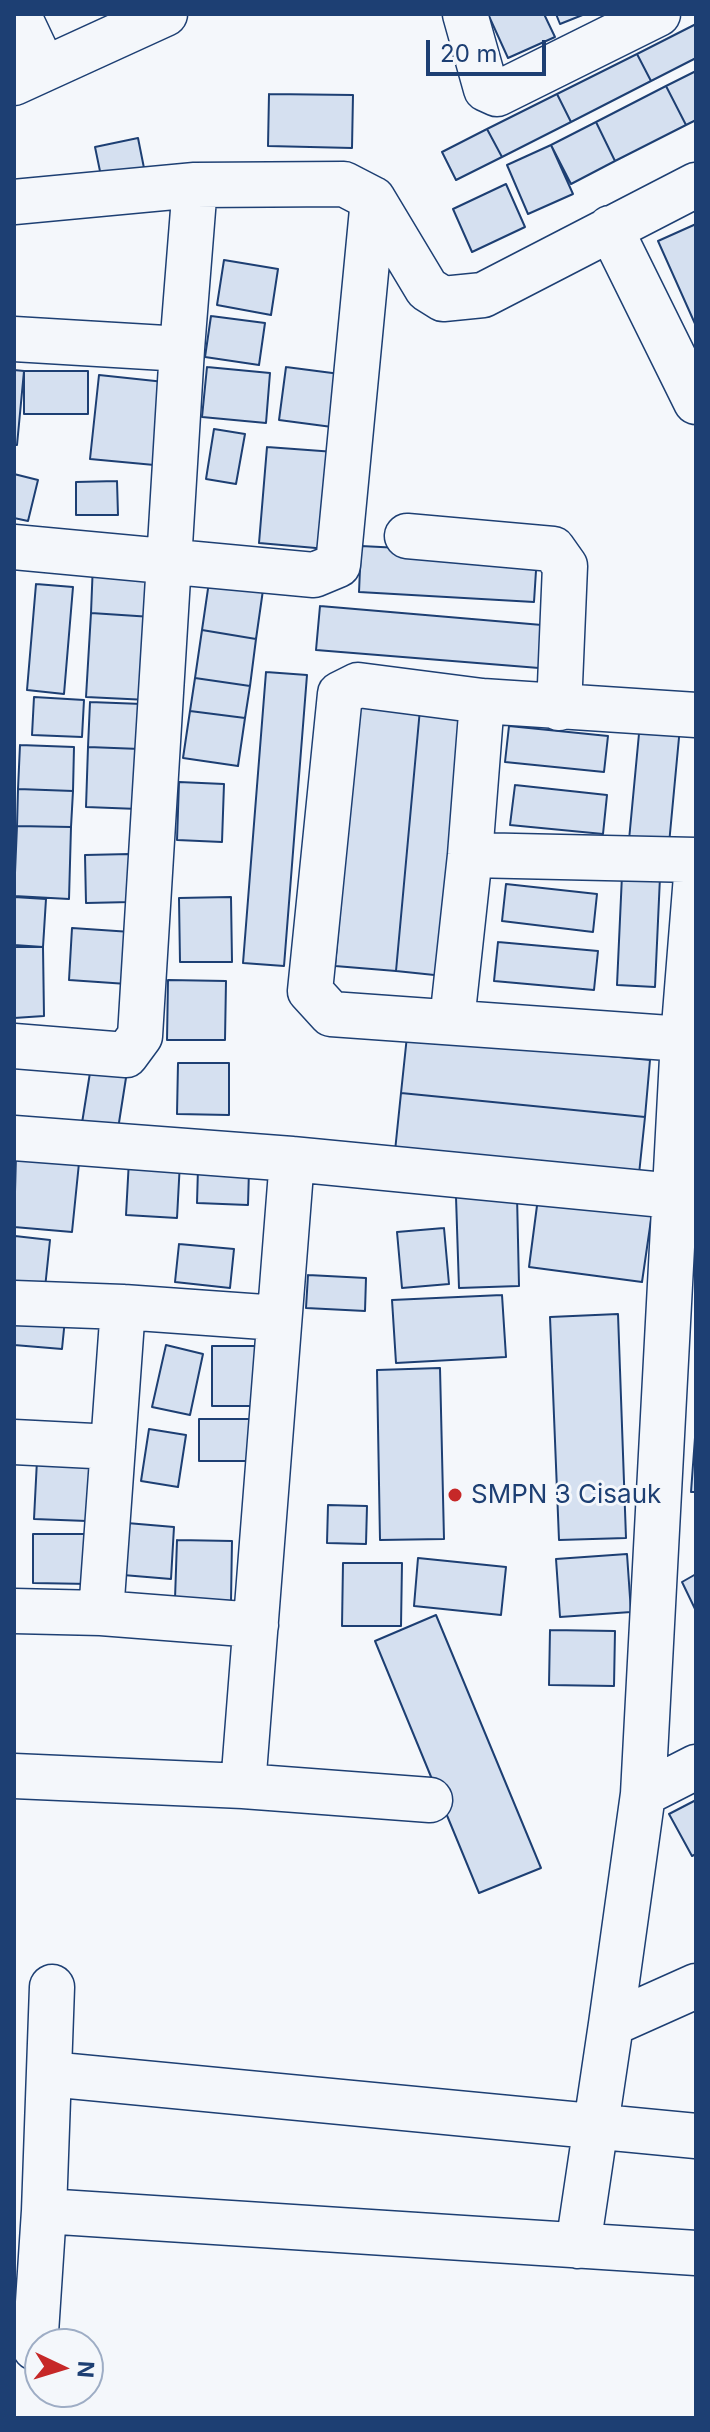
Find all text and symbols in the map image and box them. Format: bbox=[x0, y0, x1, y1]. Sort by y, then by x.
scale bar bbox=[430, 24, 550, 74]
text: 20 m bbox=[440, 39, 498, 68]
place label: SMPN 3 Cisauk bbox=[471, 1479, 661, 1511]
marker: SMPN 3 Cisauk bbox=[446, 1486, 464, 1504]
north arrow bbox=[24, 2328, 104, 2408]
text: N bbox=[72, 2360, 100, 2379]

